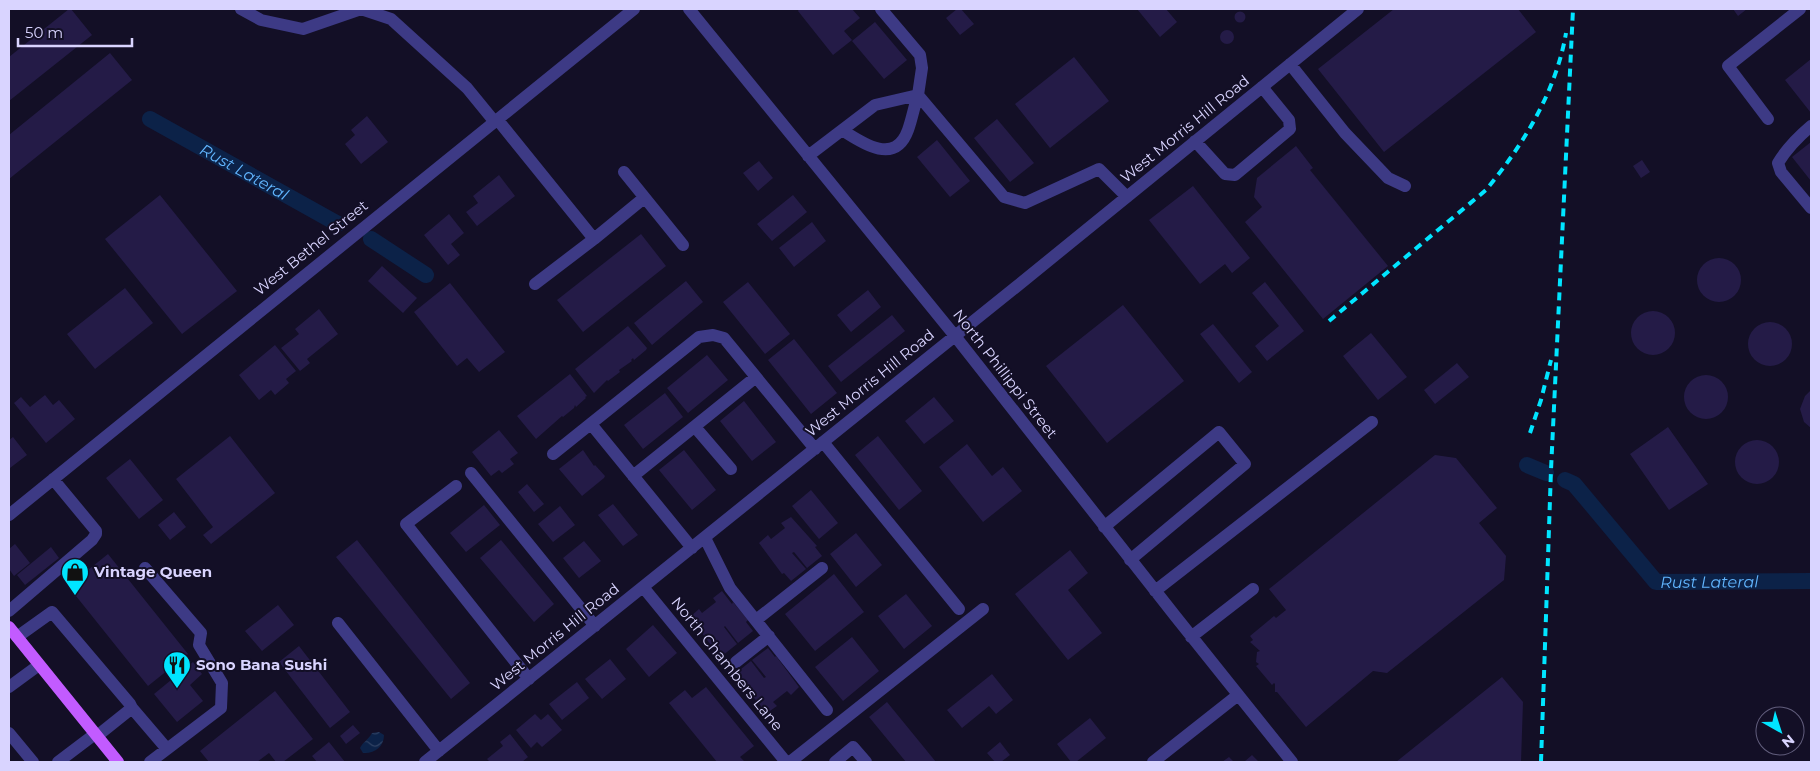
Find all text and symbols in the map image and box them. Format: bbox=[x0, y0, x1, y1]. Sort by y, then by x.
scale bar bbox=[18, 15, 131, 47]
text: 50 m bbox=[25, 23, 63, 42]
street label: West Morris Hill Road bbox=[1116, 71, 1253, 187]
water label: Rust Lateral bbox=[196, 140, 292, 205]
street label: West Bethel Street bbox=[250, 196, 372, 299]
street label: North Phillippi Street bbox=[949, 305, 1062, 442]
street label: West Morris Hill Road bbox=[801, 325, 938, 441]
shop icon: Vintage Queen bbox=[60, 557, 90, 596]
place label: Vintage Queen bbox=[93, 562, 212, 581]
water label: Rust Lateral bbox=[1660, 572, 1759, 592]
street label: West Morris Hill Road bbox=[486, 579, 623, 695]
street label: North Chambers Lane bbox=[667, 593, 787, 735]
restaurant icon: Sono Bana Sushi bbox=[162, 650, 192, 689]
place label: Sono Bana Sushi bbox=[196, 655, 327, 674]
north arrow bbox=[1755, 706, 1805, 756]
text: N bbox=[1778, 731, 1798, 752]

